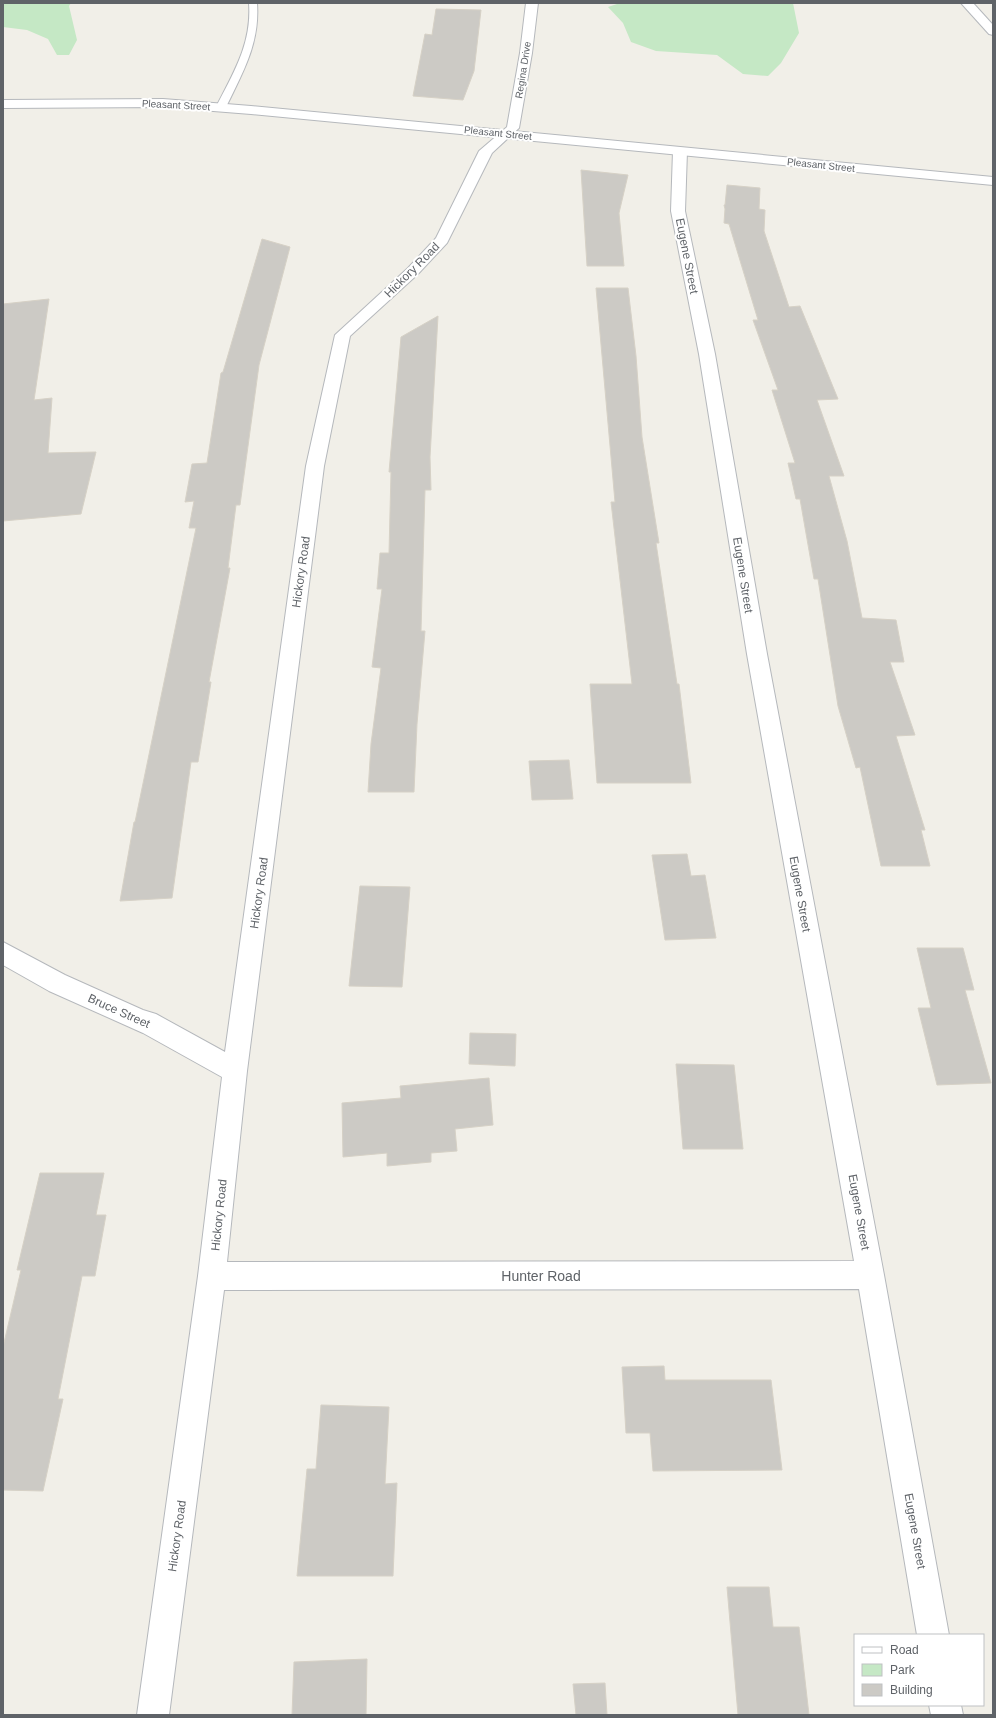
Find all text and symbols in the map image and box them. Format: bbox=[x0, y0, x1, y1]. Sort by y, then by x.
street label: Regina Drive bbox=[513, 40, 533, 99]
street label: Pleasant Street bbox=[142, 98, 211, 112]
street label: Pleasant Street bbox=[463, 124, 533, 142]
street label: Pleasant Street bbox=[786, 156, 856, 174]
street label: Eugene Street bbox=[673, 217, 701, 296]
street label: Hickory Road bbox=[382, 240, 442, 300]
street label: Hickory Road bbox=[289, 535, 313, 609]
street label: Eugene Street bbox=[730, 536, 756, 615]
street label: Eugene Street bbox=[786, 855, 814, 934]
street label: Hickory Road bbox=[247, 856, 271, 930]
street label: Bruce Street bbox=[86, 991, 153, 1031]
street label: Eugene Street bbox=[845, 1173, 873, 1252]
street label: Hickory Road bbox=[208, 1178, 230, 1252]
street label: Hunter Road bbox=[501, 1268, 581, 1284]
street label: Eugene Street bbox=[901, 1492, 929, 1571]
street label: Hickory Road bbox=[165, 1499, 189, 1573]
legend bbox=[854, 1634, 984, 1706]
text: Road bbox=[890, 1643, 919, 1657]
text: Park bbox=[890, 1663, 916, 1677]
text: Building bbox=[890, 1683, 933, 1697]

